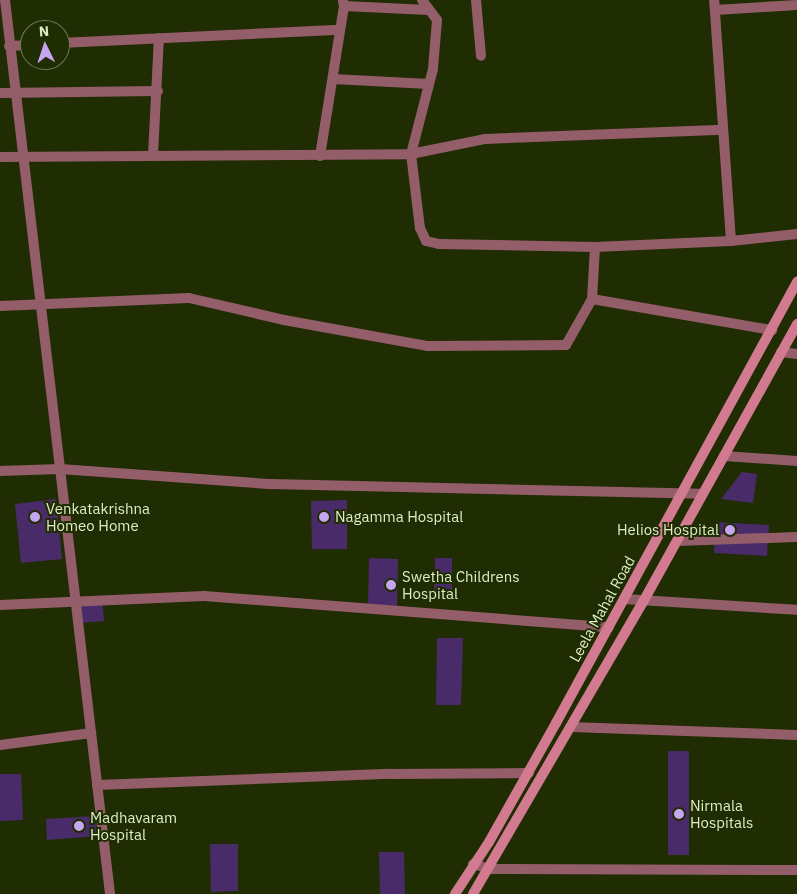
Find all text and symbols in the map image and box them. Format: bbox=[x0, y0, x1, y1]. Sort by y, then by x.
north arrow bbox=[20, 20, 70, 70]
text: N bbox=[38, 22, 50, 40]
place label: Venkatakrishna Homeo Home bbox=[46, 499, 150, 534]
place label: Nagamma Hospital bbox=[335, 508, 463, 526]
marker: Venkatakrishna Homeo Home bbox=[28, 510, 42, 524]
marker: Nagamma Hospital bbox=[317, 510, 331, 524]
place label: Helios Hospital bbox=[617, 521, 719, 539]
marker: Helios Hospital bbox=[723, 523, 737, 537]
street label: Leela Mahal Road bbox=[565, 553, 639, 665]
place label: Swetha Childrens Hospital bbox=[402, 567, 520, 602]
marker: Swetha Childrens Hospital bbox=[384, 578, 398, 592]
place label: Nirmala Hospitals bbox=[690, 796, 753, 831]
marker: Nirmala Hospitals bbox=[672, 807, 686, 821]
place label: Madhavaram Hospital bbox=[90, 808, 177, 843]
marker: Madhavaram Hospital bbox=[72, 819, 86, 833]

